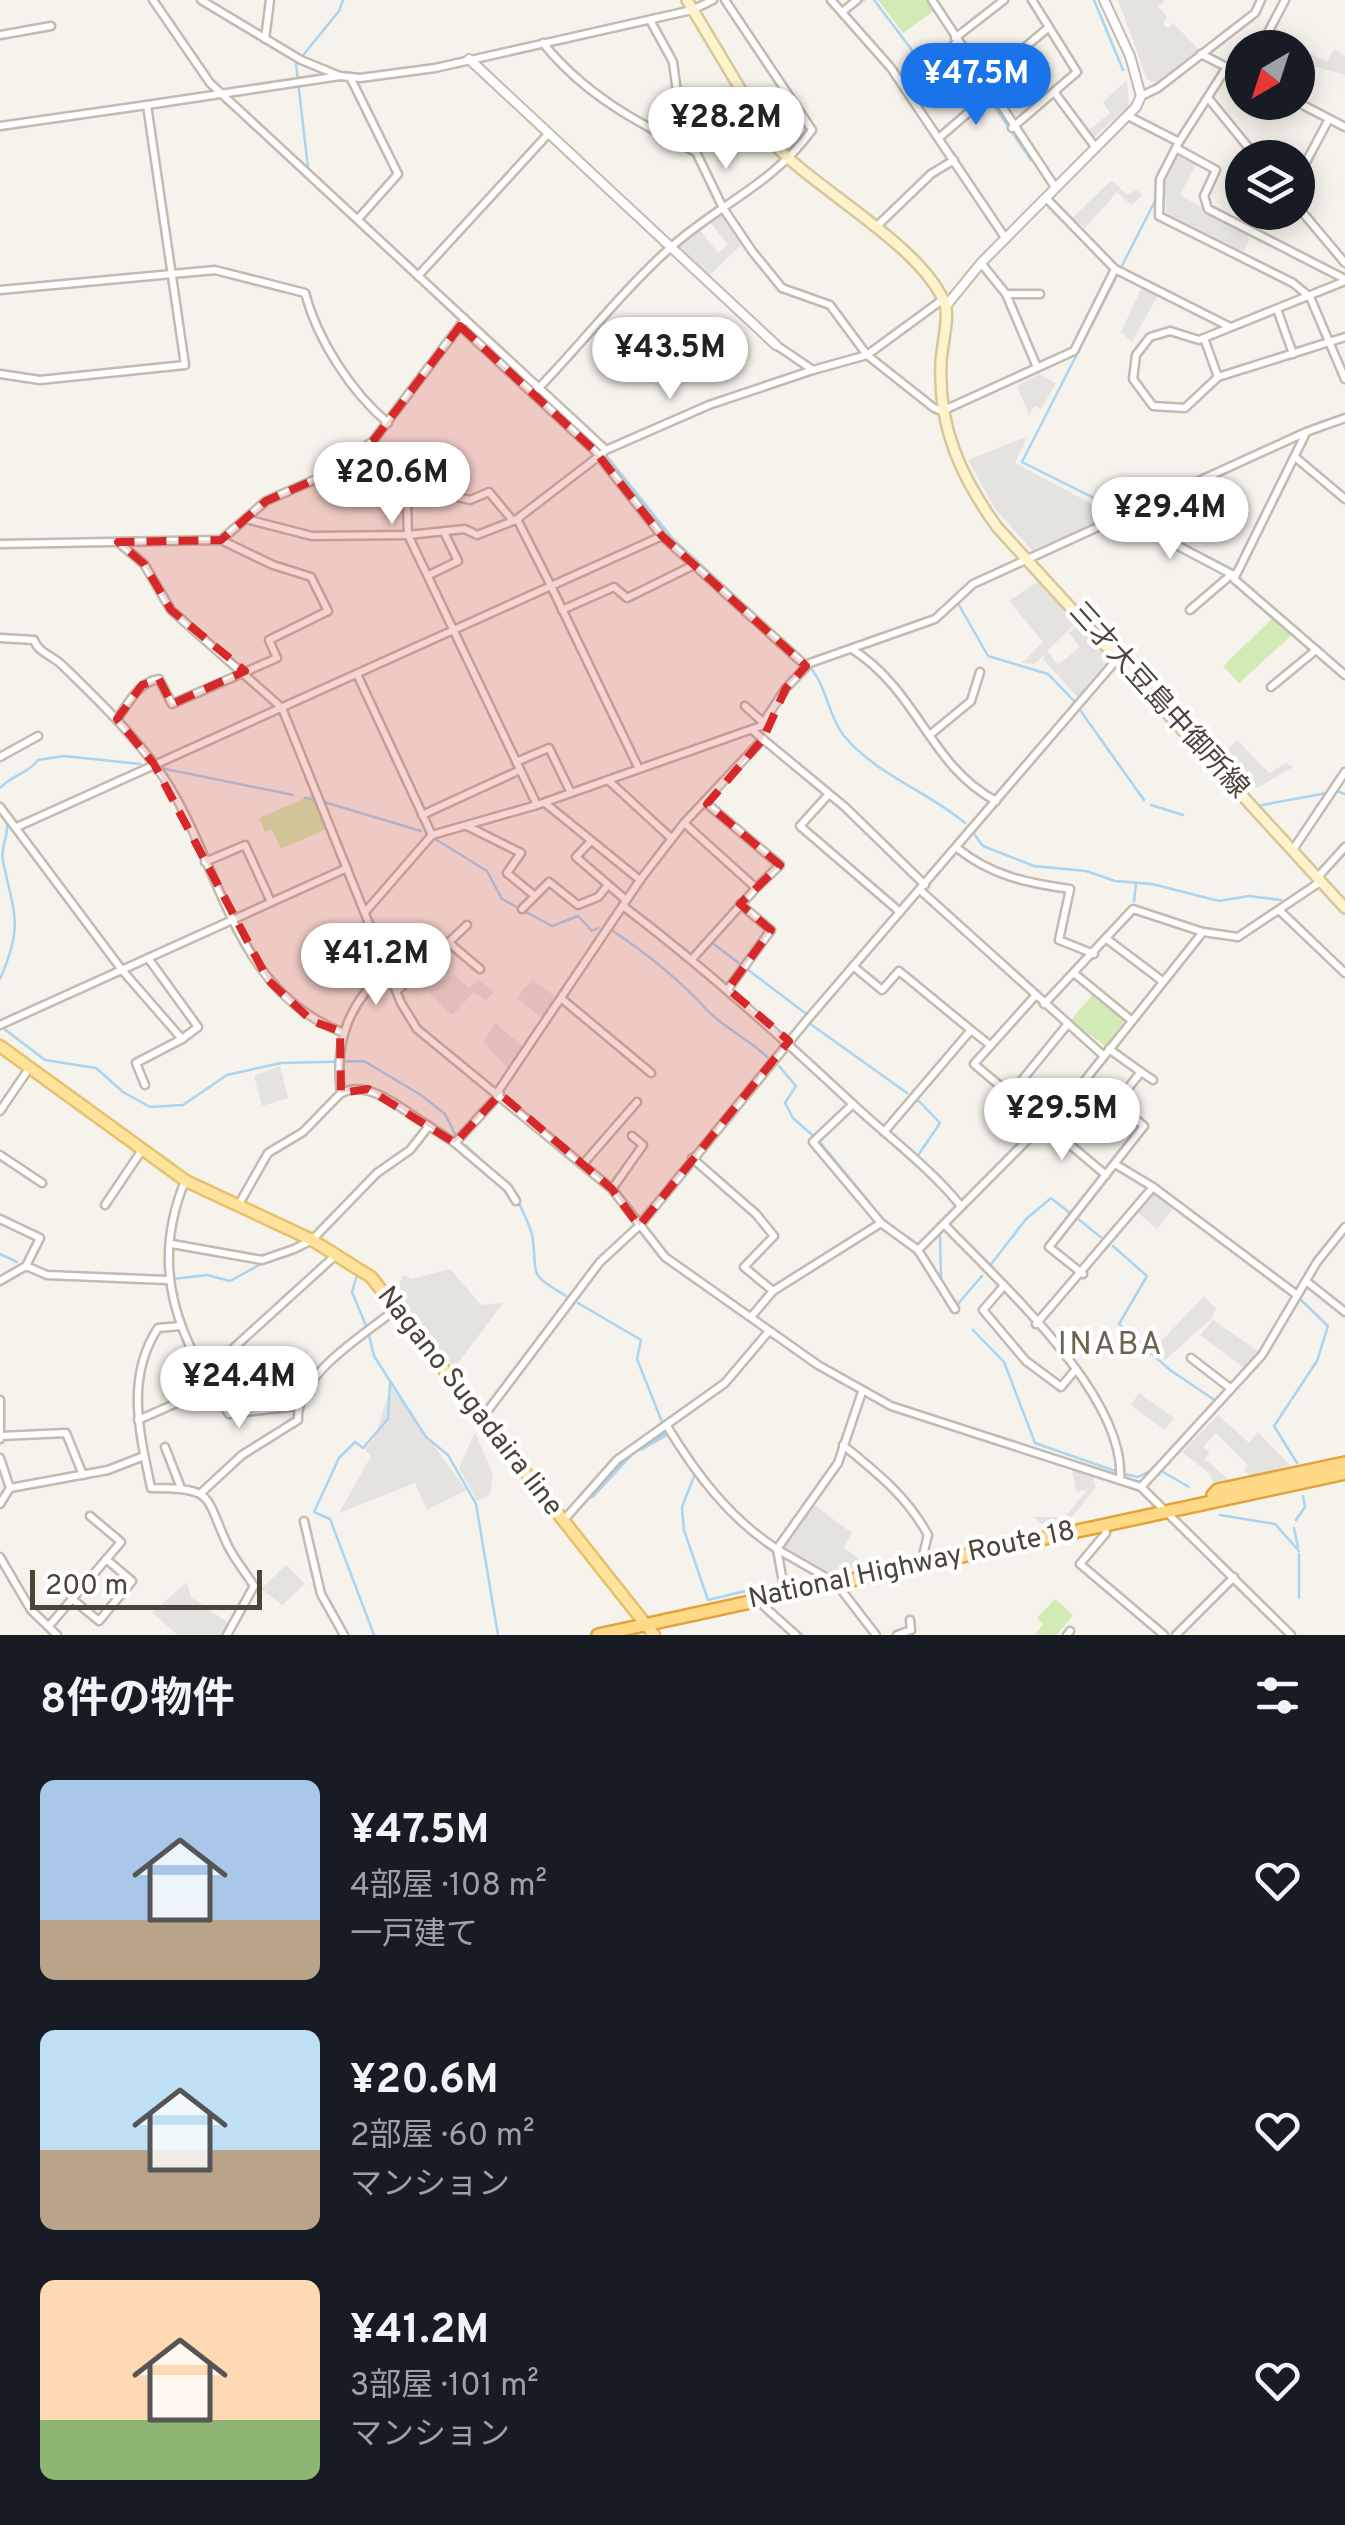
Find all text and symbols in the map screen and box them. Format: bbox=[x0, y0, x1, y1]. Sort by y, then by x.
north arrow bbox=[1225, 30, 1315, 120]
map controls bbox=[1225, 30, 1315, 230]
pin: ¥47.5M bbox=[895, 43, 1057, 128]
text: ¥47.5M bbox=[923, 55, 1029, 95]
pin: ¥28.2M bbox=[645, 87, 807, 172]
text: ¥28.2M bbox=[670, 99, 782, 139]
button: layers bbox=[1225, 140, 1315, 230]
pin: ¥43.5M bbox=[589, 317, 751, 402]
text: ¥43.5M bbox=[614, 329, 726, 369]
pin: ¥20.6M bbox=[311, 442, 473, 527]
text: ¥20.6M bbox=[335, 454, 449, 494]
pin: ¥29.4M bbox=[1089, 477, 1251, 562]
text: ¥29.4M bbox=[1114, 489, 1226, 529]
street label: 三才大豆島中御所線 bbox=[1060, 595, 1256, 807]
pin: ¥41.2M bbox=[295, 923, 457, 1008]
text: ¥41.2M bbox=[323, 935, 429, 975]
pin: ¥29.5M bbox=[981, 1078, 1143, 1163]
text: ¥29.5M bbox=[1006, 1090, 1118, 1130]
street label: Nagano Sugadaira line bbox=[368, 1280, 570, 1524]
district label: INABA bbox=[1058, 1326, 1164, 1366]
pin: ¥24.4M bbox=[158, 1346, 320, 1431]
text: ¥24.4M bbox=[182, 1358, 296, 1398]
street label: National Highway Route 18 bbox=[745, 1514, 1079, 1618]
scale bar bbox=[30, 1565, 262, 1610]
text: 200 m bbox=[45, 1569, 128, 1605]
icon: filters bbox=[1250, 1668, 1305, 1723]
text: 8件の物件 bbox=[40, 1675, 234, 1728]
text: ¥47.5M bbox=[350, 1805, 490, 1858]
icon: home bbox=[120, 1820, 240, 1940]
icon: heart bbox=[1250, 1853, 1305, 1908]
text: 4部屋 · 108 m² bbox=[350, 1867, 547, 1907]
text: 一戸建て bbox=[350, 1916, 478, 1956]
text: ¥20.6M bbox=[350, 2055, 499, 2108]
icon: home bbox=[120, 2070, 240, 2190]
icon: heart bbox=[1250, 2103, 1305, 2158]
text: 2部屋 · 60 m² bbox=[350, 2117, 534, 2157]
text: マンション bbox=[350, 2166, 510, 2206]
text: ¥41.2M bbox=[350, 2305, 489, 2358]
icon: home bbox=[120, 2320, 240, 2440]
icon: heart bbox=[1250, 2353, 1305, 2408]
text: 3部屋 · 101 m² bbox=[350, 2367, 539, 2407]
text: マンション bbox=[350, 2416, 510, 2456]

